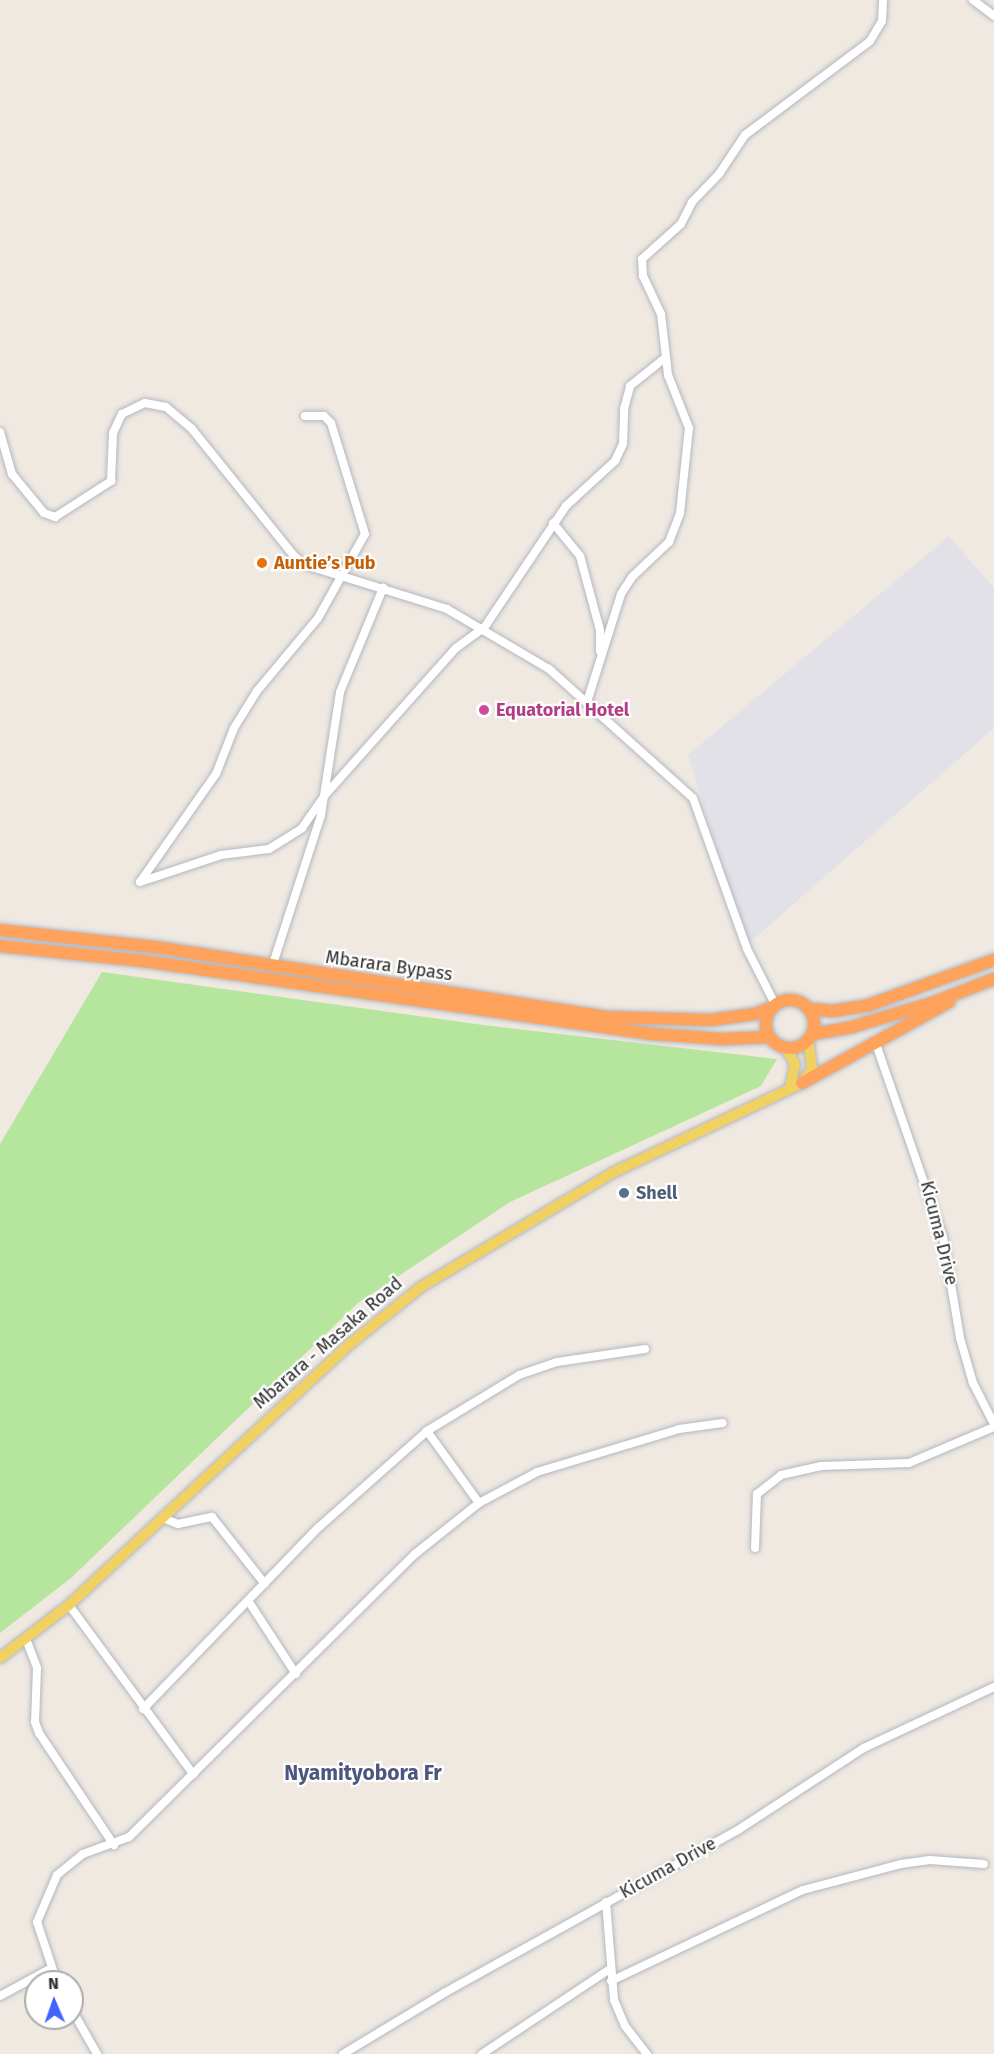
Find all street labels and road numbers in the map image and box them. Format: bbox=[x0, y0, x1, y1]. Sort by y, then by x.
street label: Mbarara Bypass bbox=[324, 946, 454, 986]
street label: Kicuma Drive bbox=[916, 1179, 962, 1287]
street label: Mbarara - Masaka Road bbox=[249, 1273, 407, 1413]
street label: Kicuma Drive bbox=[616, 1833, 720, 1903]

